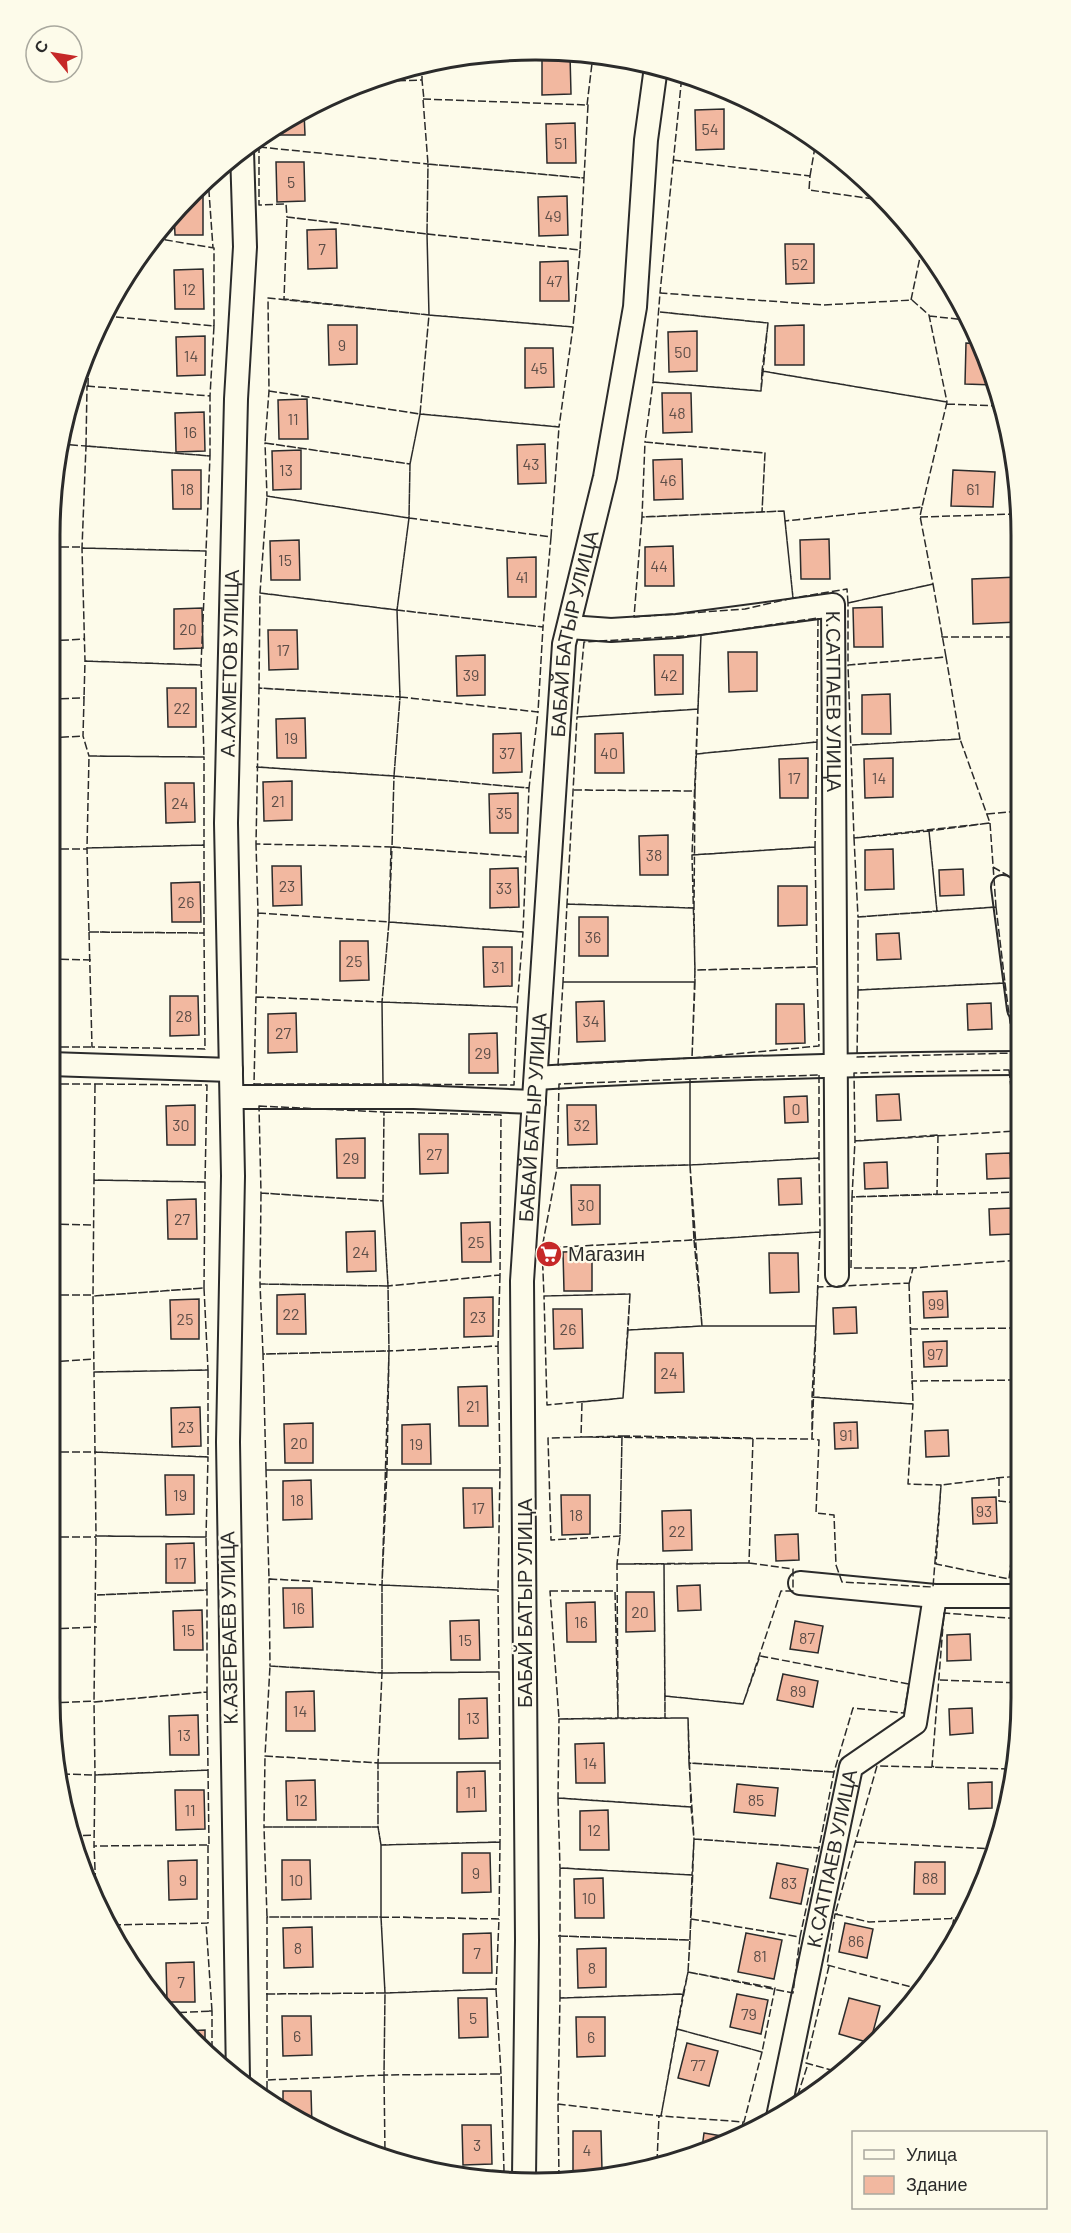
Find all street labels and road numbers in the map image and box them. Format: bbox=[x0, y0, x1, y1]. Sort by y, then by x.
street label: БАБАЙ БАТЫР УЛИЦА bbox=[545, 527, 603, 738]
street label: А.АХМЕТОВ УЛИЦА bbox=[215, 569, 243, 757]
street label: К.САТПАЕВ УЛИЦА bbox=[822, 611, 847, 793]
street label: БАБАЙ БАТЫР УЛИЦА bbox=[513, 1011, 551, 1223]
street label: БАБАЙ БАТЫР УЛИЦА bbox=[512, 1497, 536, 1708]
street label: К.АЗЕРБАЕВ УЛИЦА bbox=[214, 1530, 242, 1725]
street label: К.САТПАЕВ УЛИЦА bbox=[801, 1767, 861, 1950]

